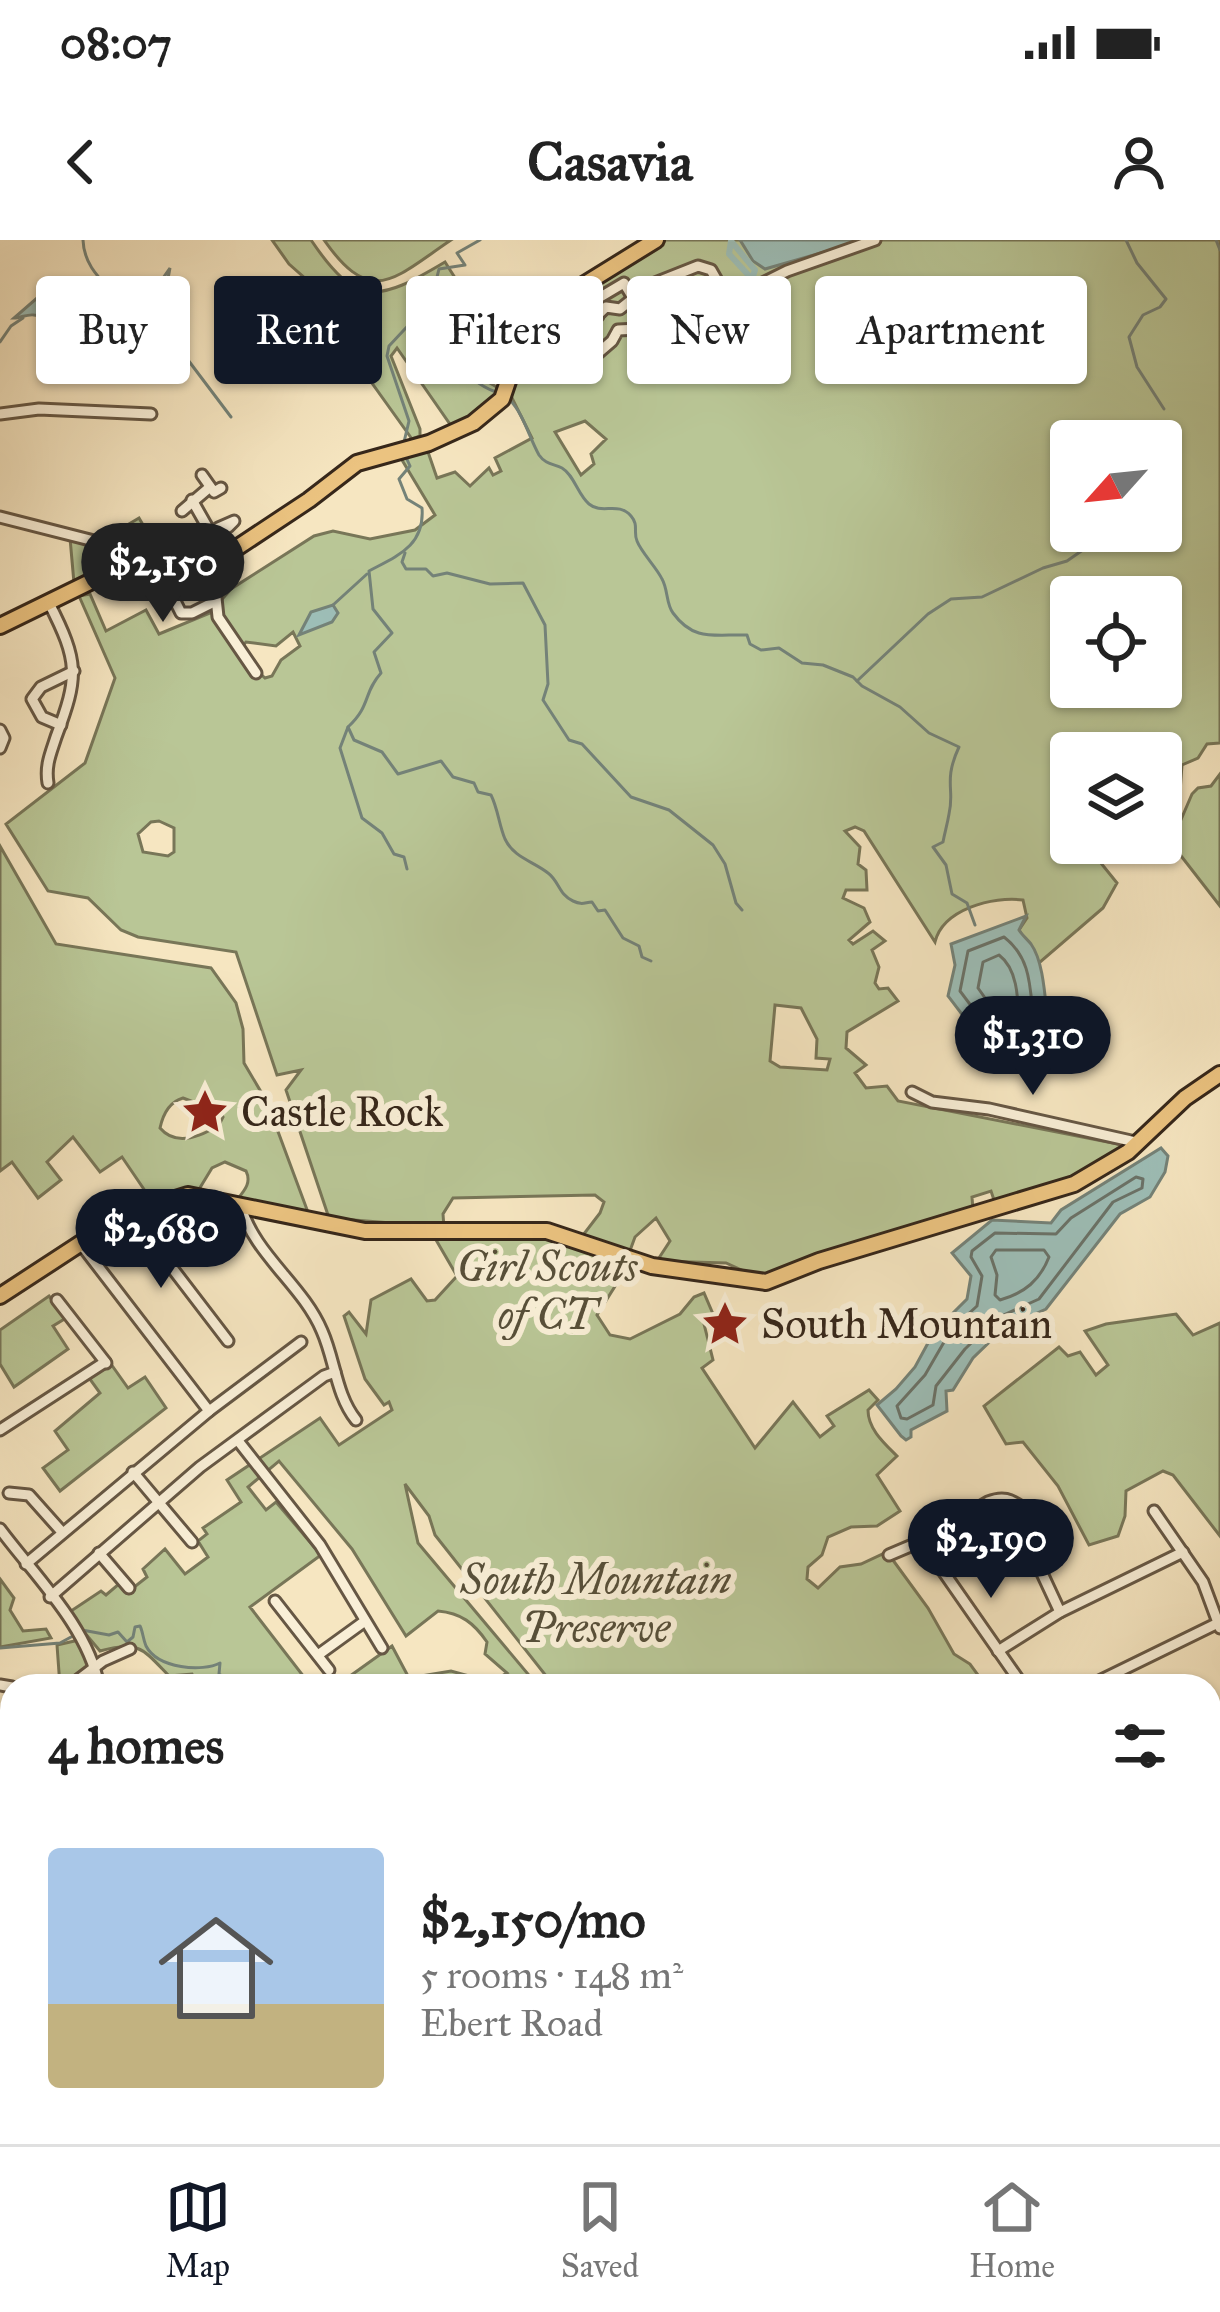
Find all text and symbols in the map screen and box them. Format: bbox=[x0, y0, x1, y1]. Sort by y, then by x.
text: 08:07 bbox=[60, 15, 172, 70]
icon: back bbox=[48, 129, 114, 195]
text: Casavia bbox=[527, 129, 693, 195]
icon: person bbox=[1106, 129, 1172, 195]
chip: Buy bbox=[36, 276, 190, 384]
chip: Rent bbox=[214, 276, 382, 384]
chip: Filters bbox=[406, 276, 603, 384]
chip: New bbox=[627, 276, 791, 384]
chip: Apartment bbox=[815, 276, 1087, 384]
north arrow bbox=[1050, 420, 1182, 552]
map controls bbox=[1050, 420, 1182, 864]
pin: $2,150 bbox=[65, 523, 261, 625]
text: $2,150 bbox=[108, 538, 218, 586]
button: locate bbox=[1050, 576, 1182, 708]
button: layers bbox=[1050, 732, 1182, 864]
pin: $1,310 bbox=[935, 996, 1131, 1098]
text: $1,310 bbox=[982, 1011, 1084, 1059]
place label: Castle Rock bbox=[241, 1086, 444, 1138]
place icon: Castle Rock bbox=[180, 1087, 230, 1137]
pin: $2,680 bbox=[63, 1189, 259, 1291]
text: $2,680 bbox=[103, 1204, 219, 1252]
park label: Girl Scouts of CT bbox=[457, 1241, 638, 1341]
place label: South Mountain bbox=[761, 1298, 1052, 1350]
place icon: South Mountain bbox=[700, 1299, 750, 1349]
pin: $2,190 bbox=[893, 1499, 1089, 1601]
text: $2,190 bbox=[935, 1514, 1047, 1562]
park label: South Mountain Preserve bbox=[460, 1554, 732, 1654]
icon: filters bbox=[1107, 1713, 1173, 1779]
text: 4 homes bbox=[48, 1715, 224, 1777]
text: $2,150/mo bbox=[420, 1889, 646, 1951]
icon: home bbox=[144, 1896, 288, 2040]
text: 5 rooms · 148 m² bbox=[420, 1951, 683, 1999]
text: Ebert Road bbox=[420, 1999, 603, 2047]
tab: Map bbox=[165, 2174, 231, 2286]
tab: Saved bbox=[561, 2174, 639, 2286]
tab: Home bbox=[969, 2174, 1055, 2286]

